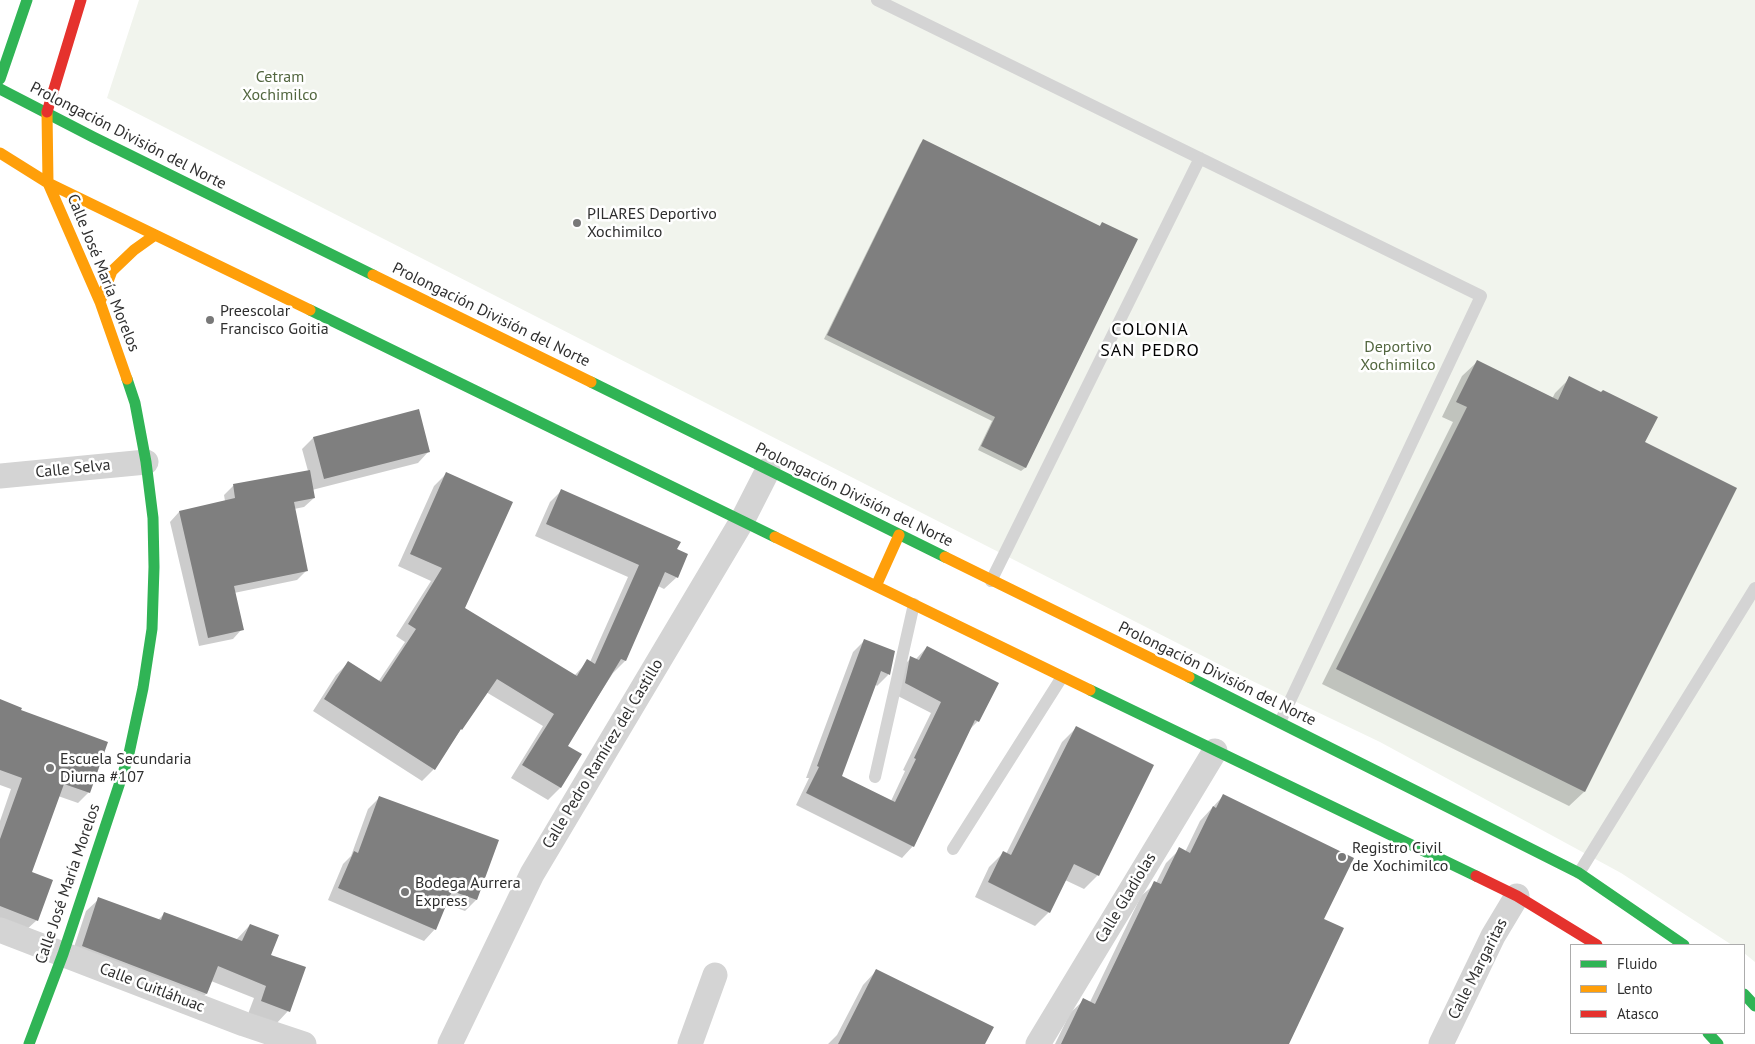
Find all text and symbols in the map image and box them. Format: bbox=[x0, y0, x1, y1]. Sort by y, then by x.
park label: Cetram Xochimilco bbox=[242, 67, 318, 105]
street label: Prolongación División del Norte bbox=[27, 78, 229, 194]
street label: Calle José María Morelos bbox=[63, 191, 143, 355]
place label: PILARES Deportivo Xochimilco bbox=[587, 204, 717, 242]
marker: PILARES Deportivo Xochimilco bbox=[571, 217, 583, 229]
street label: Prolongación División del Norte bbox=[389, 259, 593, 371]
place label: Preescolar Francisco Goitia bbox=[220, 301, 329, 339]
marker: Preescolar Francisco Goitia bbox=[204, 314, 216, 326]
district label: COLONIA SAN PEDRO bbox=[1099, 319, 1201, 362]
park label: Deportivo Xochimilco bbox=[1360, 337, 1436, 375]
street label: Prolongación División del Norte bbox=[752, 439, 956, 551]
street label: Calle Selva bbox=[34, 456, 112, 482]
street label: Prolongación División del Norte bbox=[1115, 618, 1319, 730]
street label: Calle Pedro Ramírez del Castillo bbox=[539, 656, 667, 852]
place label: Escuela Secundaria Diurna #107 bbox=[60, 749, 191, 787]
marker: Escuela Secundaria Diurna #107 bbox=[44, 762, 56, 774]
street label: Calle José María Morelos bbox=[32, 801, 104, 967]
place label: Registro Civil de Xochimilco bbox=[1352, 838, 1448, 876]
street label: Calle Gladiolas bbox=[1092, 849, 1160, 947]
marker: Registro Civil de Xochimilco bbox=[1336, 851, 1348, 863]
place label: Bodega Aurrera Express bbox=[415, 873, 521, 911]
marker: Bodega Aurrera Express bbox=[399, 886, 411, 898]
street label: Calle Margaritas bbox=[1444, 915, 1512, 1023]
legend bbox=[1570, 944, 1745, 1034]
text: Fluido bbox=[1617, 954, 1657, 973]
street label: Calle Cuitláhuac bbox=[97, 959, 207, 1017]
text: Lento bbox=[1617, 979, 1653, 998]
text: Atasco bbox=[1617, 1004, 1659, 1023]

